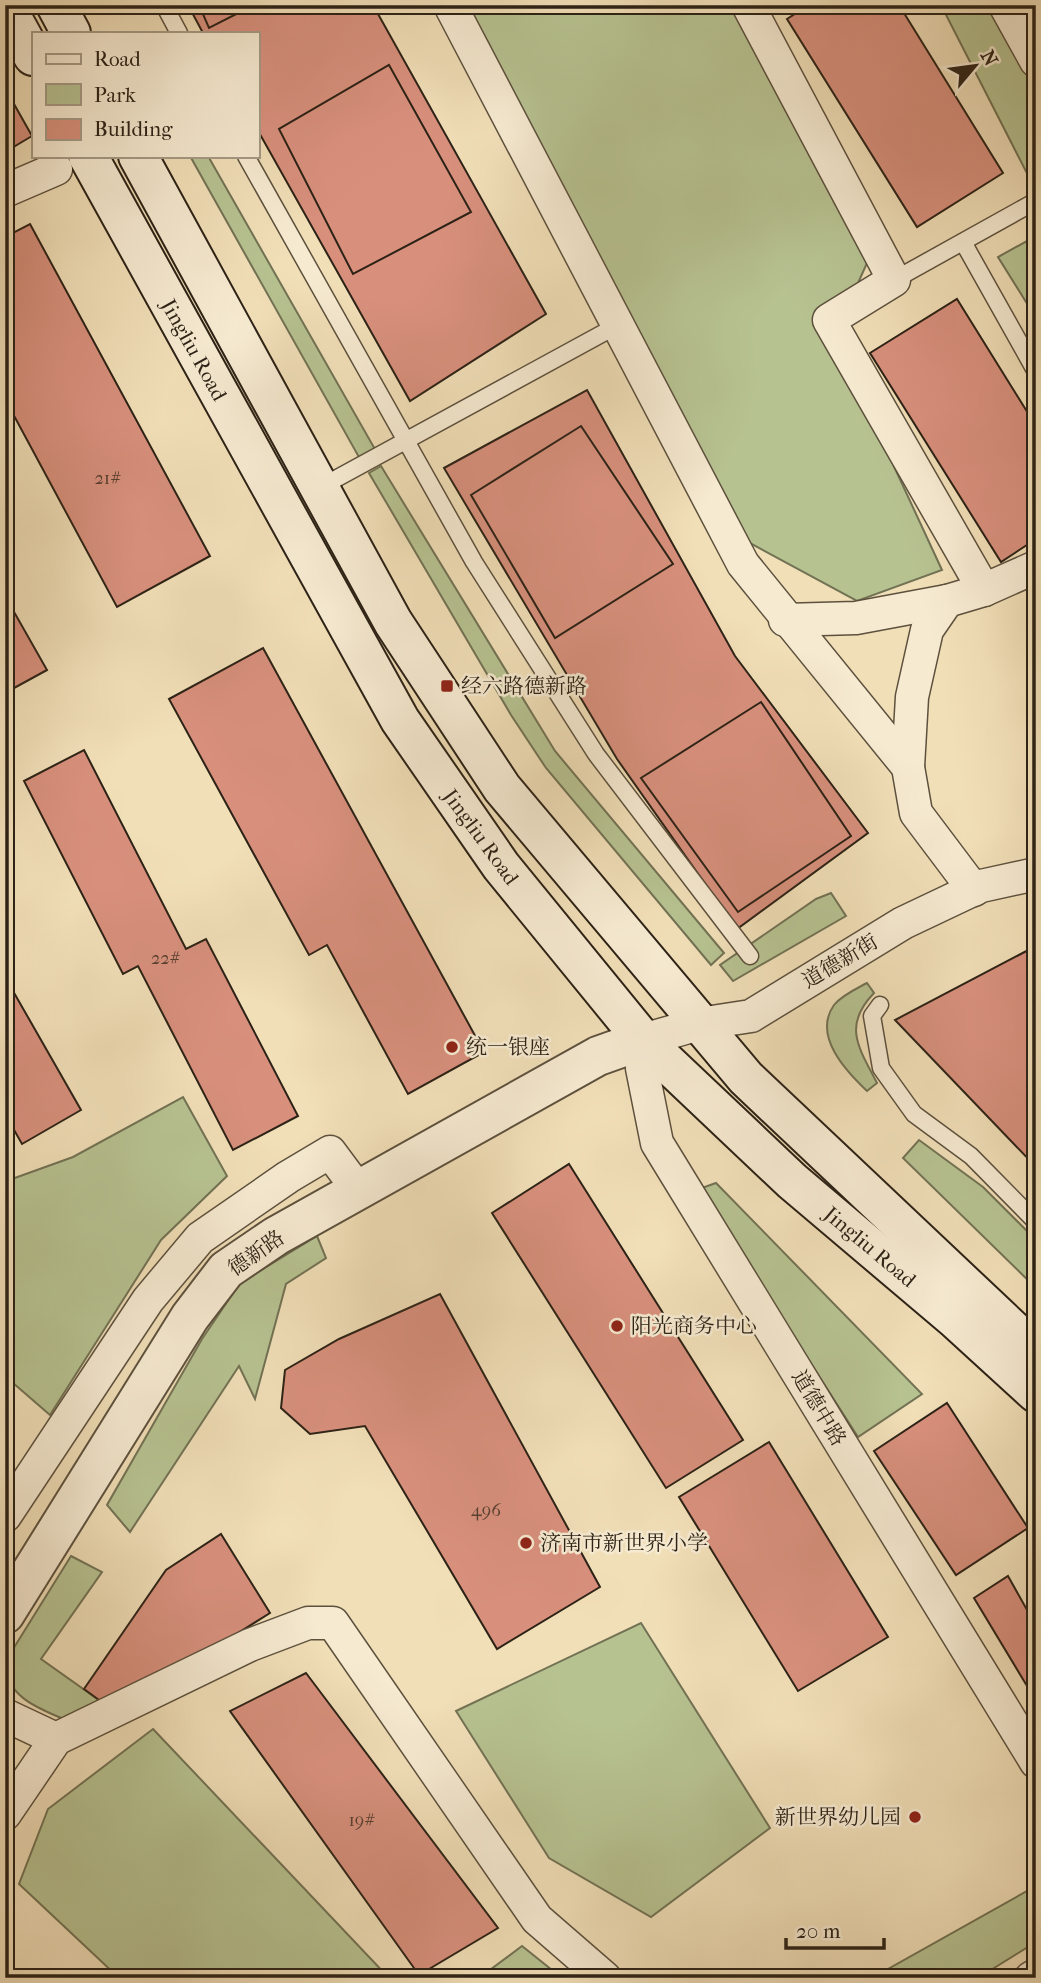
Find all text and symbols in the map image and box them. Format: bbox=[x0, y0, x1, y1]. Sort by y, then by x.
legend bbox=[32, 32, 259, 158]
north arrow bbox=[940, 32, 1010, 102]
text: Road bbox=[94, 47, 141, 71]
text: N bbox=[976, 47, 1002, 70]
text: Park bbox=[94, 83, 136, 107]
text: Building bbox=[94, 117, 173, 141]
street label: Jingliu Road bbox=[155, 293, 232, 405]
house number: 21# bbox=[94, 468, 122, 489]
place label: 经六路德新路 bbox=[461, 674, 587, 698]
marker: 经六路德新路 bbox=[439, 678, 455, 694]
street label: Jingliu Road bbox=[437, 783, 524, 890]
street label: 道德新街 bbox=[798, 929, 882, 993]
house number: 22# bbox=[151, 948, 181, 969]
place label: 统一银座 bbox=[466, 1035, 550, 1059]
marker: 统一银座 bbox=[444, 1039, 460, 1055]
street label: Jingliu Road bbox=[818, 1200, 921, 1293]
street label: 德新路 bbox=[223, 1225, 289, 1281]
place label: 阳光商务中心 bbox=[631, 1314, 757, 1338]
marker: 阳光商务中心 bbox=[609, 1318, 625, 1334]
street label: 道德中路 bbox=[787, 1366, 851, 1450]
house number: 496 bbox=[471, 1500, 501, 1521]
place label: 济南市新世界小学 bbox=[540, 1531, 708, 1555]
marker: 济南市新世界小学 bbox=[518, 1535, 534, 1551]
place label: 新世界幼儿园 bbox=[775, 1805, 901, 1829]
marker: 新世界幼儿园 bbox=[907, 1809, 923, 1825]
house number: 19# bbox=[348, 1810, 376, 1831]
scale bar bbox=[786, 1906, 884, 1950]
text: 20 m bbox=[796, 1919, 841, 1943]

